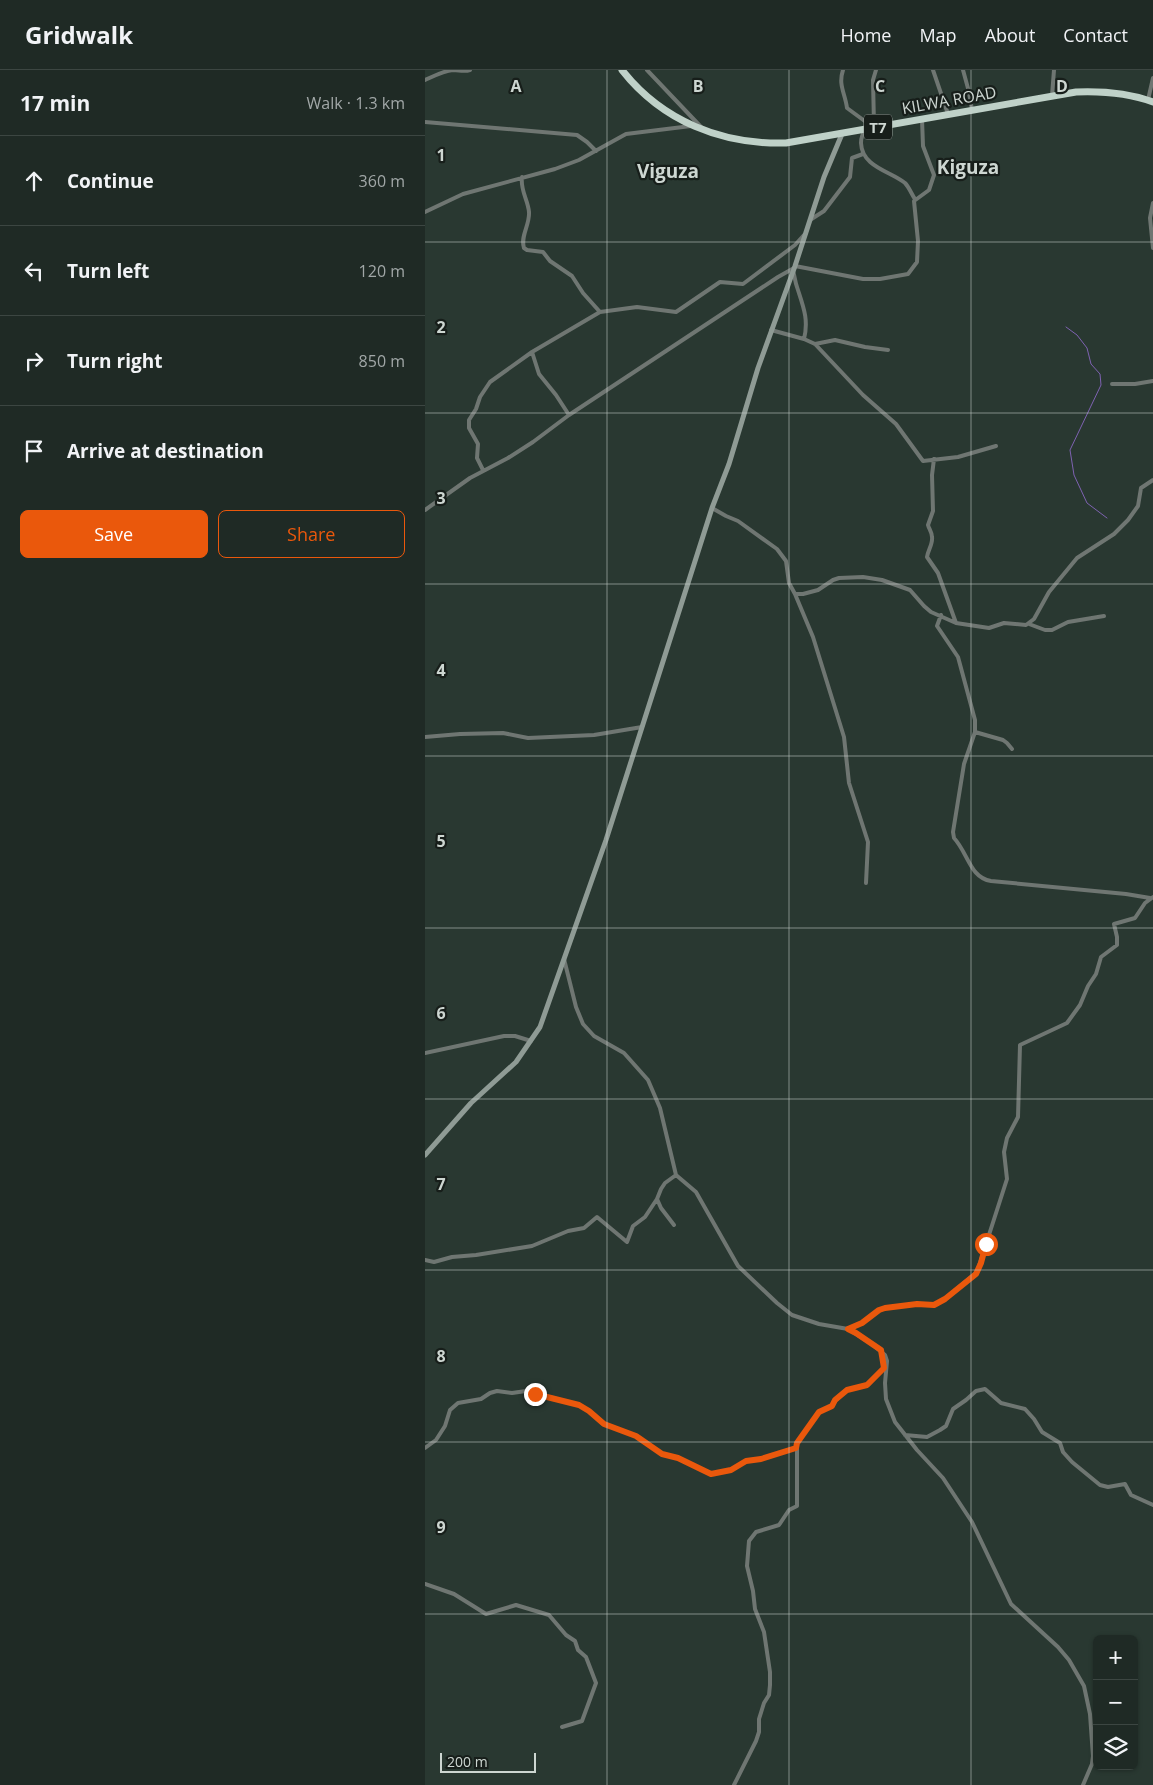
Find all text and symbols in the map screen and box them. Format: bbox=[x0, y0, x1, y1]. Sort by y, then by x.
text: Gridwalk bbox=[25, 18, 133, 51]
text: Home bbox=[841, 23, 891, 47]
text: Map bbox=[919, 23, 957, 47]
text: About bbox=[985, 23, 1035, 47]
text: Contact bbox=[1063, 23, 1128, 47]
text: A bbox=[510, 75, 522, 97]
text: B bbox=[693, 75, 703, 97]
text: C bbox=[875, 75, 885, 97]
text: D bbox=[1056, 75, 1068, 97]
street label: KILWA ROAD bbox=[900, 81, 998, 119]
text: 17 min bbox=[20, 89, 90, 117]
text: Walk · 1.3 km bbox=[307, 92, 405, 114]
road number: T7 bbox=[864, 114, 892, 140]
text: 1 bbox=[436, 144, 446, 166]
district label: Kiguza bbox=[937, 154, 999, 180]
district label: Viguza bbox=[637, 158, 699, 184]
icon: ahead bbox=[20, 167, 48, 195]
text: Continue bbox=[67, 168, 154, 194]
text: 360 m bbox=[359, 170, 405, 192]
icon: left bbox=[20, 257, 48, 285]
text: Turn left bbox=[67, 258, 149, 284]
text: 120 m bbox=[359, 260, 405, 282]
text: 2 bbox=[436, 316, 446, 338]
icon: right bbox=[20, 347, 48, 375]
text: Turn right bbox=[67, 348, 162, 374]
text: 850 m bbox=[359, 350, 405, 372]
icon: arrive bbox=[20, 437, 48, 465]
text: Arrive at destination bbox=[67, 438, 264, 464]
text: 3 bbox=[436, 487, 446, 509]
button: Save bbox=[20, 510, 208, 558]
button: Share bbox=[218, 510, 405, 558]
text: 4 bbox=[436, 659, 446, 681]
text: 5 bbox=[436, 830, 446, 852]
text: 6 bbox=[436, 1002, 446, 1024]
text: 7 bbox=[436, 1173, 446, 1195]
route start bbox=[975, 1233, 998, 1256]
text: 8 bbox=[436, 1345, 446, 1367]
route end bbox=[524, 1383, 547, 1406]
text: 9 bbox=[436, 1516, 446, 1538]
map controls bbox=[1093, 1635, 1138, 1770]
button: + bbox=[1093, 1635, 1138, 1680]
button: − bbox=[1093, 1680, 1138, 1725]
button: layers bbox=[1093, 1725, 1138, 1770]
scale bar bbox=[440, 1750, 536, 1773]
text: 200 m bbox=[447, 1752, 488, 1771]

